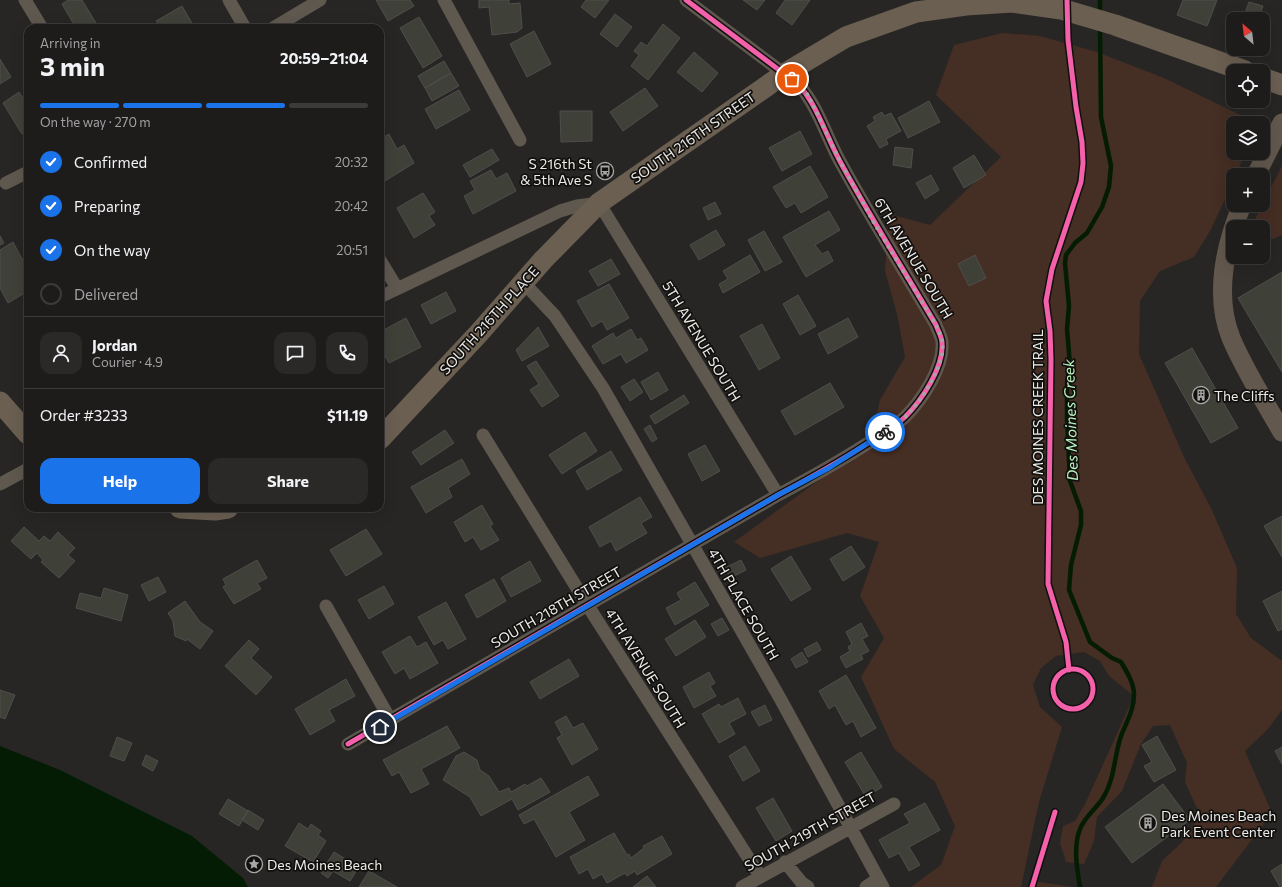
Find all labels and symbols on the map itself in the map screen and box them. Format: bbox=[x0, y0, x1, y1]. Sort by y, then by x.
north arrow bbox=[1226, 12, 1270, 56]
pin bbox=[775, 62, 809, 96]
street label: SOUTH 216TH STREET bbox=[628, 88, 758, 186]
place label: S 216th St & 5th Ave S bbox=[520, 155, 592, 188]
bus stop icon: S 216th St & 5th Ave S bbox=[595, 161, 615, 181]
street label: 6TH AVENUE SOUTH bbox=[871, 195, 957, 321]
street label: SOUTH 216TH PLACE bbox=[436, 262, 542, 378]
street label: 5TH AVENUE SOUTH bbox=[659, 278, 745, 404]
street label: DES MOINES CREEK TRAIL bbox=[1029, 329, 1046, 505]
water label: Des Moines Creek bbox=[1059, 358, 1081, 481]
building icon: The Cliffs bbox=[1191, 385, 1211, 405]
place label: The Cliffs bbox=[1214, 387, 1275, 404]
courier bbox=[865, 412, 905, 452]
street label: 4TH PLACE SOUTH bbox=[705, 545, 783, 663]
street label: SOUTH 218TH STREET bbox=[488, 563, 624, 651]
street label: 4TH AVENUE SOUTH bbox=[602, 605, 690, 731]
pin bbox=[363, 710, 397, 744]
street label: SOUTH 219TH STREET bbox=[741, 788, 879, 874]
place label: Des Moines Beach Park Event Center bbox=[1161, 807, 1276, 840]
building icon: Des Moines Beach Park Event Center bbox=[1138, 813, 1158, 833]
place icon: Des Moines Beach bbox=[244, 854, 264, 874]
place label: Des Moines Beach bbox=[267, 856, 382, 873]

